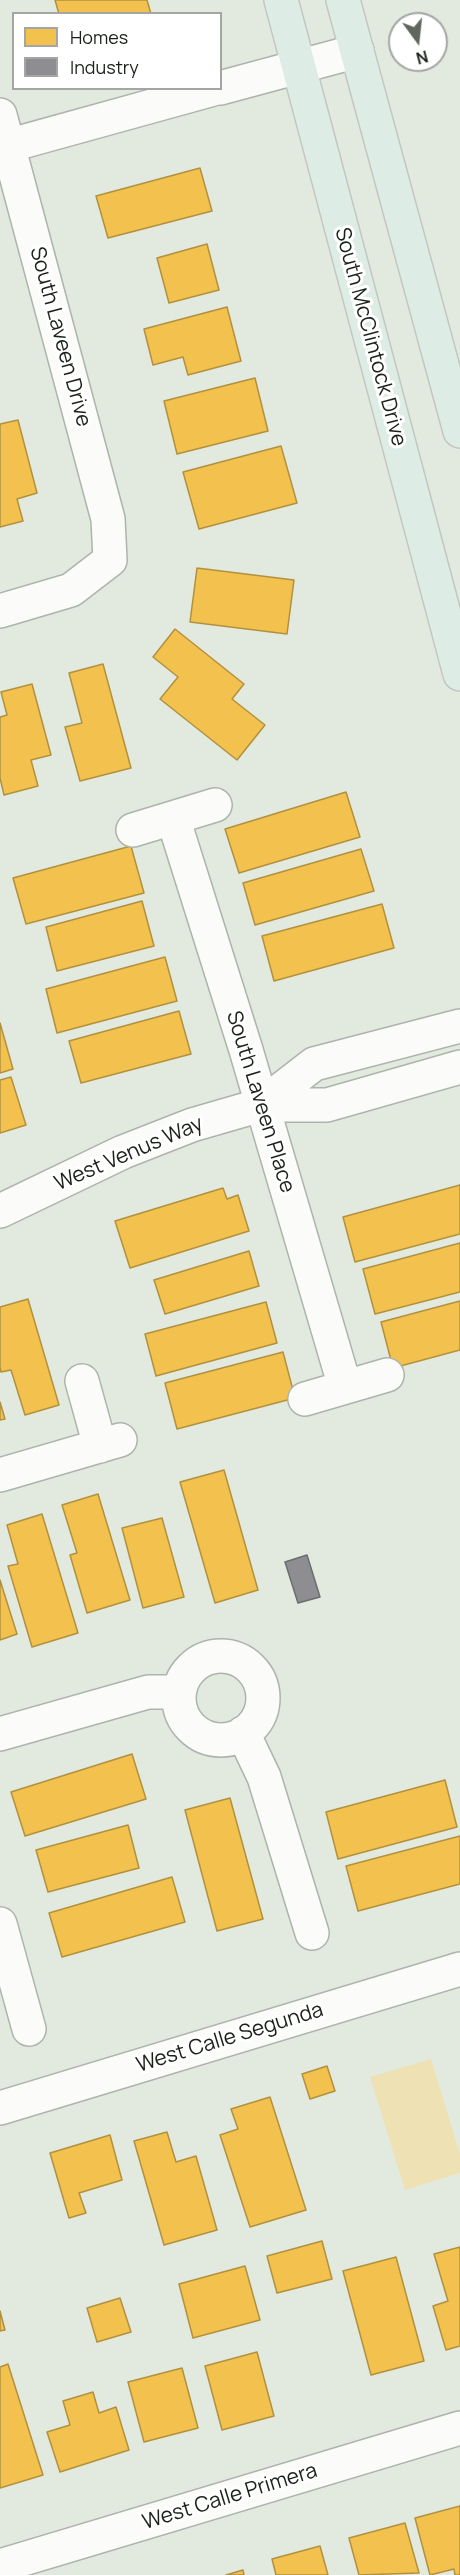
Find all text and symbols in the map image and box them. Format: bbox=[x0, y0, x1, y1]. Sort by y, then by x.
legend bbox=[12, 12, 222, 90]
north arrow bbox=[388, 12, 448, 72]
text: Homes bbox=[70, 25, 128, 49]
text: N bbox=[414, 45, 431, 70]
text: Industry bbox=[70, 55, 139, 79]
street label: South McClintock Drive bbox=[329, 225, 411, 449]
street label: South Laveen Drive bbox=[24, 244, 96, 430]
street label: South Laveen Place bbox=[220, 1008, 300, 1196]
street label: West Venus Way bbox=[51, 1111, 207, 1197]
street label: West Calle Segunda bbox=[134, 1998, 326, 2078]
street label: West Calle Primera bbox=[140, 2458, 320, 2536]

